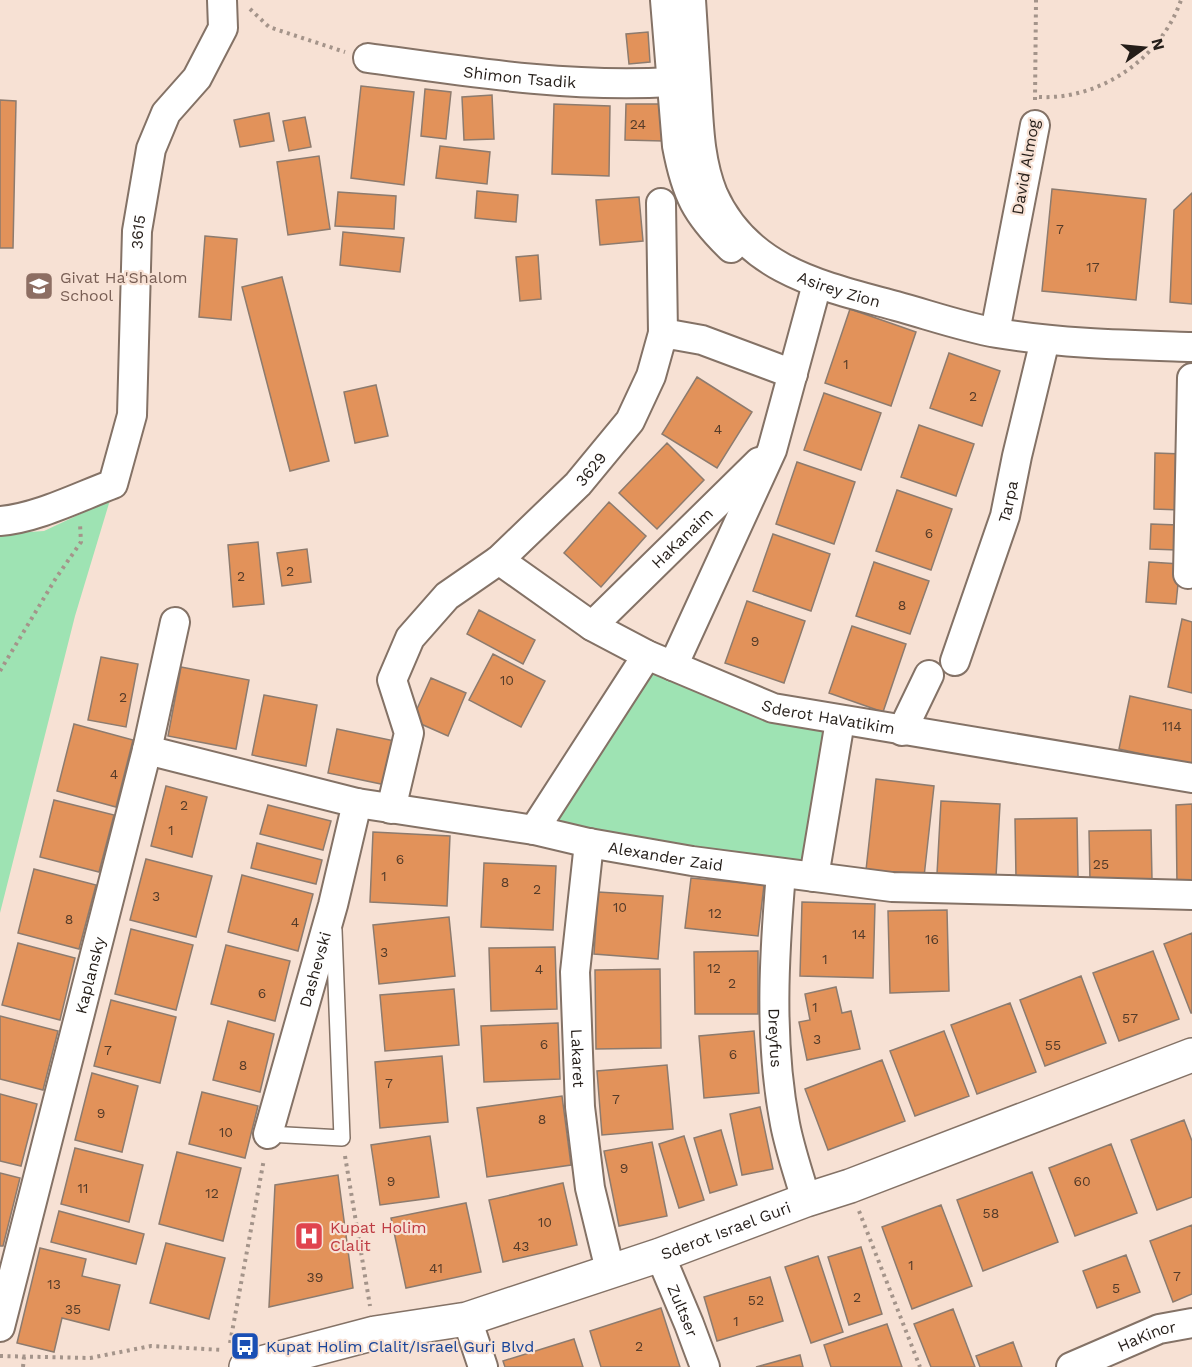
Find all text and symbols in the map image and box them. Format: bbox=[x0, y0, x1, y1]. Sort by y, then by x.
north arrow bbox=[1114, 18, 1174, 78]
text: N bbox=[1147, 36, 1169, 52]
street label: Shimon Tsadik bbox=[462, 62, 577, 92]
house number: 24 bbox=[630, 116, 646, 132]
street label: David Almog bbox=[1008, 117, 1043, 216]
street label: 3615 bbox=[128, 213, 150, 250]
house number: 7 bbox=[1056, 221, 1064, 237]
house number: 17 bbox=[1086, 259, 1100, 275]
street label: Asirey Zion bbox=[795, 267, 882, 311]
place label: Givat Ha'Shalom School bbox=[60, 268, 188, 305]
school or university icon: Givat Ha'Shalom School bbox=[23, 270, 55, 302]
house number: 1 bbox=[843, 356, 849, 372]
house number: 2 bbox=[969, 388, 977, 404]
house number: 4 bbox=[714, 421, 722, 437]
street label: 3629 bbox=[571, 448, 610, 490]
street label: Tarpa bbox=[994, 479, 1022, 526]
street label: HaKanaim bbox=[648, 504, 717, 572]
house number: 6 bbox=[925, 525, 933, 541]
house number: 2 bbox=[286, 563, 294, 579]
house number: 2 bbox=[237, 568, 245, 584]
house number: 8 bbox=[898, 597, 906, 613]
house number: 9 bbox=[751, 633, 759, 649]
house number: 10 bbox=[500, 672, 514, 688]
house number: 2 bbox=[119, 689, 127, 705]
street label: Sderot HaVatikim bbox=[759, 695, 896, 738]
house number: 114 bbox=[1162, 718, 1182, 734]
house number: 4 bbox=[110, 766, 118, 782]
house number: 2 bbox=[180, 797, 188, 813]
house number: 1 bbox=[168, 822, 174, 838]
street label: Alexander Zaid bbox=[607, 838, 724, 875]
house number: 6 bbox=[396, 851, 404, 867]
house number: 25 bbox=[1093, 856, 1109, 872]
house number: 1 bbox=[381, 868, 387, 884]
house number: 8 bbox=[501, 874, 509, 890]
house number: 2 bbox=[533, 881, 541, 897]
house number: 3 bbox=[152, 888, 160, 904]
house number: 10 bbox=[613, 899, 627, 915]
house number: 12 bbox=[708, 905, 722, 921]
house number: 8 bbox=[65, 911, 73, 927]
house number: 4 bbox=[291, 914, 299, 930]
house number: 14 bbox=[852, 926, 866, 942]
street label: Dashevski bbox=[295, 930, 335, 1010]
house number: 16 bbox=[925, 931, 939, 947]
street label: Kaplansky bbox=[71, 934, 109, 1016]
house number: 3 bbox=[380, 944, 388, 960]
house number: 1 bbox=[822, 951, 828, 967]
house number: 12 bbox=[707, 960, 721, 976]
house number: 4 bbox=[535, 961, 543, 977]
house number: 2 bbox=[728, 975, 736, 991]
house number: 6 bbox=[258, 985, 266, 1001]
house number: 1 bbox=[812, 999, 818, 1015]
street label: Dreyfus bbox=[764, 1008, 786, 1068]
house number: 57 bbox=[1122, 1010, 1138, 1026]
street label: Lakaret bbox=[567, 1029, 588, 1088]
house number: 3 bbox=[813, 1031, 821, 1047]
house number: 6 bbox=[540, 1036, 548, 1052]
house number: 55 bbox=[1045, 1037, 1061, 1053]
house number: 7 bbox=[104, 1042, 112, 1058]
house number: 6 bbox=[729, 1046, 737, 1062]
house number: 8 bbox=[239, 1057, 247, 1073]
house number: 7 bbox=[385, 1075, 393, 1091]
house number: 7 bbox=[612, 1091, 620, 1107]
house number: 9 bbox=[97, 1105, 105, 1121]
house number: 8 bbox=[538, 1111, 546, 1127]
house number: 10 bbox=[219, 1124, 233, 1140]
house number: 9 bbox=[620, 1160, 628, 1176]
house number: 9 bbox=[387, 1173, 395, 1189]
house number: 60 bbox=[1073, 1173, 1091, 1189]
house number: 11 bbox=[78, 1180, 88, 1196]
house number: 12 bbox=[205, 1185, 219, 1201]
street label: Sderot Israel Guri bbox=[658, 1198, 793, 1264]
house number: 58 bbox=[983, 1205, 999, 1221]
house number: 10 bbox=[538, 1214, 552, 1230]
place label: Kupat Holim Clalit bbox=[330, 1218, 427, 1255]
hospital icon: Kupat Holim Clalit bbox=[293, 1220, 325, 1252]
house number: 43 bbox=[513, 1238, 529, 1254]
house number: 1 bbox=[908, 1257, 914, 1273]
house number: 41 bbox=[429, 1260, 443, 1276]
house number: 7 bbox=[1173, 1268, 1181, 1284]
house number: 39 bbox=[307, 1269, 323, 1285]
house number: 13 bbox=[47, 1276, 61, 1292]
house number: 5 bbox=[1112, 1280, 1120, 1296]
street label: Zultser bbox=[663, 1281, 702, 1340]
house number: 2 bbox=[853, 1289, 861, 1305]
house number: 52 bbox=[748, 1292, 764, 1308]
house number: 35 bbox=[65, 1301, 81, 1317]
house number: 1 bbox=[733, 1313, 739, 1329]
street label: HaKinor bbox=[1114, 1317, 1178, 1356]
bus stop icon: Kupat Holim Clalit/Israel Guri Blvd bbox=[229, 1330, 261, 1362]
place label: Kupat Holim Clalit/Israel Guri Blvd bbox=[266, 1337, 534, 1356]
house number: 2 bbox=[635, 1338, 643, 1354]

